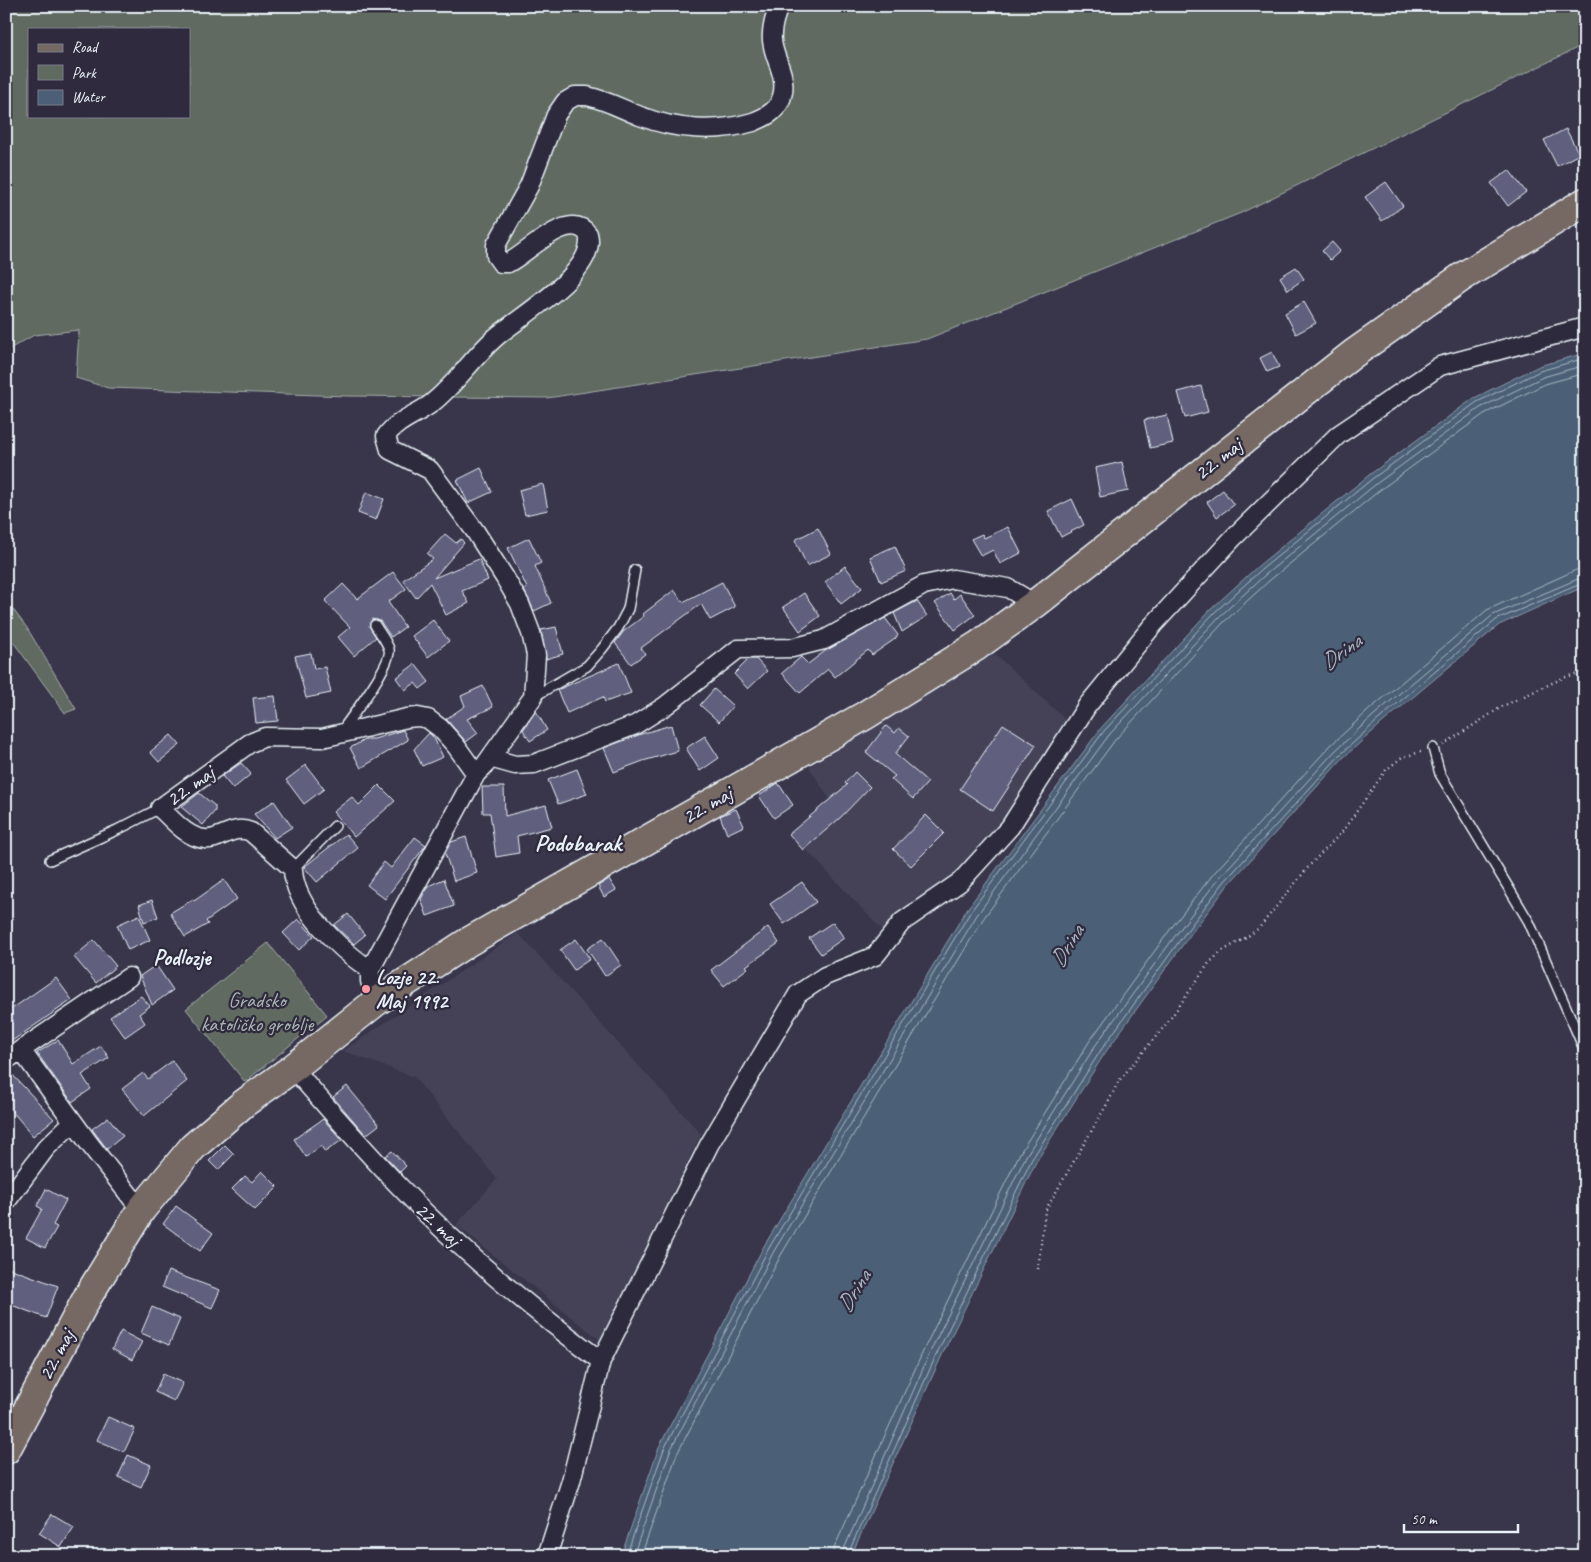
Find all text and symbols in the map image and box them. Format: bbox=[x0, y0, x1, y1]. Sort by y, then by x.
legend bbox=[28, 28, 190, 118]
text: Road bbox=[72, 38, 99, 57]
text: Park bbox=[72, 64, 97, 83]
text: Water bbox=[72, 88, 106, 107]
street label: 22. maj bbox=[1189, 431, 1249, 486]
water label: Drina bbox=[1315, 627, 1369, 676]
street label: 22. maj bbox=[161, 758, 221, 812]
street label: 22. maj bbox=[677, 779, 739, 830]
district label: Podobarak bbox=[535, 828, 623, 858]
water label: Drina bbox=[1044, 918, 1092, 972]
district label: Podlozje bbox=[153, 944, 212, 972]
place label: Lozje 22. Maj 1992 bbox=[376, 964, 450, 1014]
marker: Lozje 22. Maj 1992 bbox=[360, 983, 372, 995]
park label: Gradsko katoličko groblje bbox=[201, 987, 315, 1037]
street label: 22. maj bbox=[410, 1196, 468, 1254]
water label: Drina bbox=[831, 1263, 879, 1317]
street label: 22. maj bbox=[32, 1323, 81, 1385]
scale bar bbox=[1404, 1502, 1517, 1534]
text: 50 m bbox=[1411, 1510, 1438, 1529]

